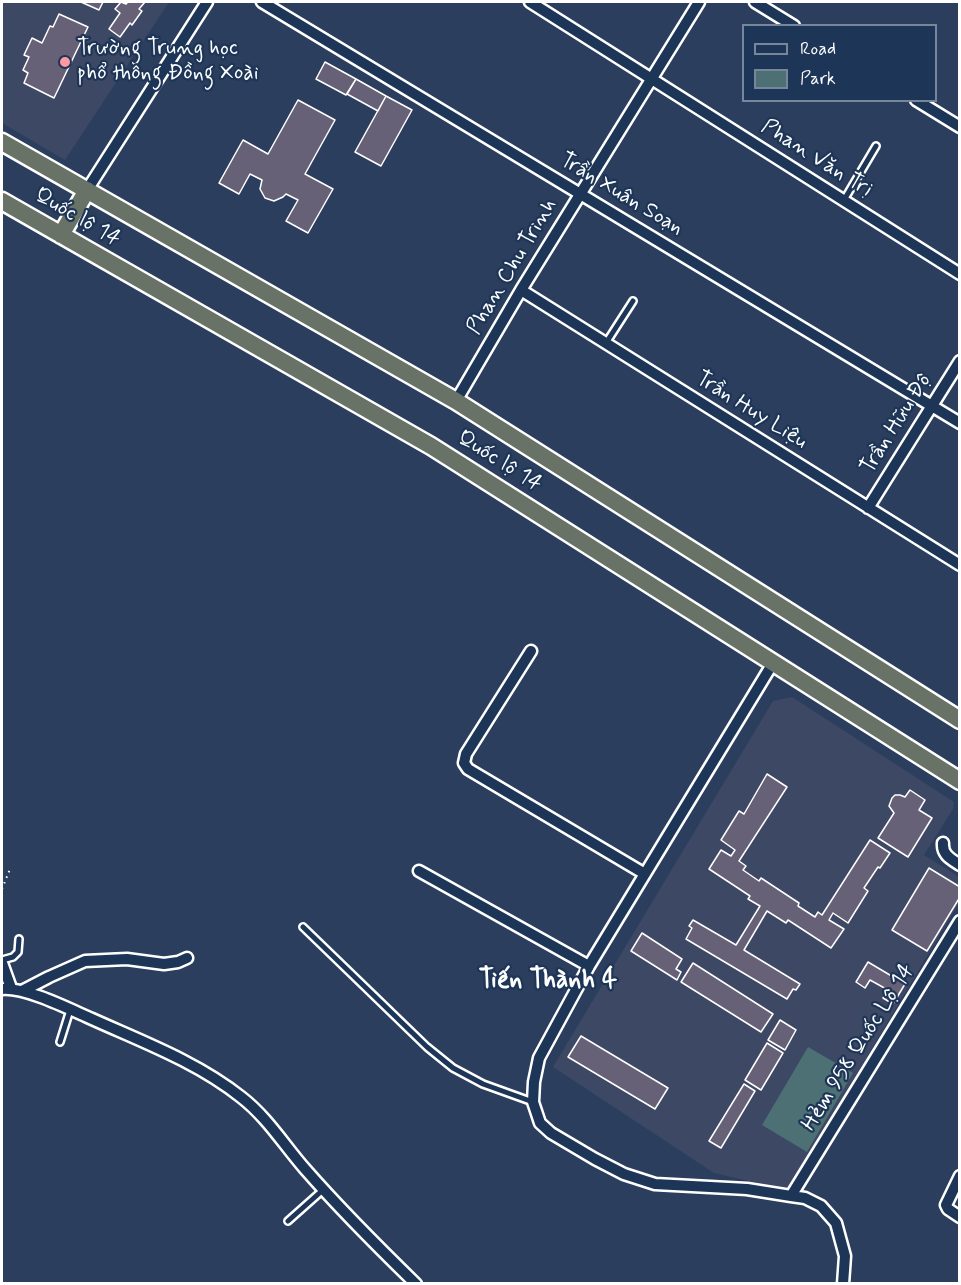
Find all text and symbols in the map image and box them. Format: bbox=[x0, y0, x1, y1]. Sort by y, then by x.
legend bbox=[742, 24, 937, 102]
place label: Trường Trung học phổ thông Đồng Xoài bbox=[77, 36, 259, 88]
text: Road bbox=[800, 37, 836, 61]
marker: Trường Trung học phổ thông Đồng Xoài bbox=[58, 55, 72, 69]
text: Park bbox=[800, 67, 836, 91]
street label: Phan Văn Trị bbox=[756, 114, 876, 204]
street label: Trần Xuân Soạn bbox=[554, 148, 688, 242]
street label: Quốc lộ 14 bbox=[29, 183, 125, 253]
street label: Phan Chu Trinh bbox=[462, 194, 564, 340]
street label: Trần Huy Liệu bbox=[690, 366, 812, 456]
street label: Trần Hữu Độ bbox=[856, 369, 938, 479]
street label: Quốc lộ 14 bbox=[452, 426, 546, 498]
street label: Hẻm 958 Quốc Lộ 14 bbox=[797, 959, 921, 1137]
district label: Tiến Thành 4 bbox=[479, 966, 617, 998]

